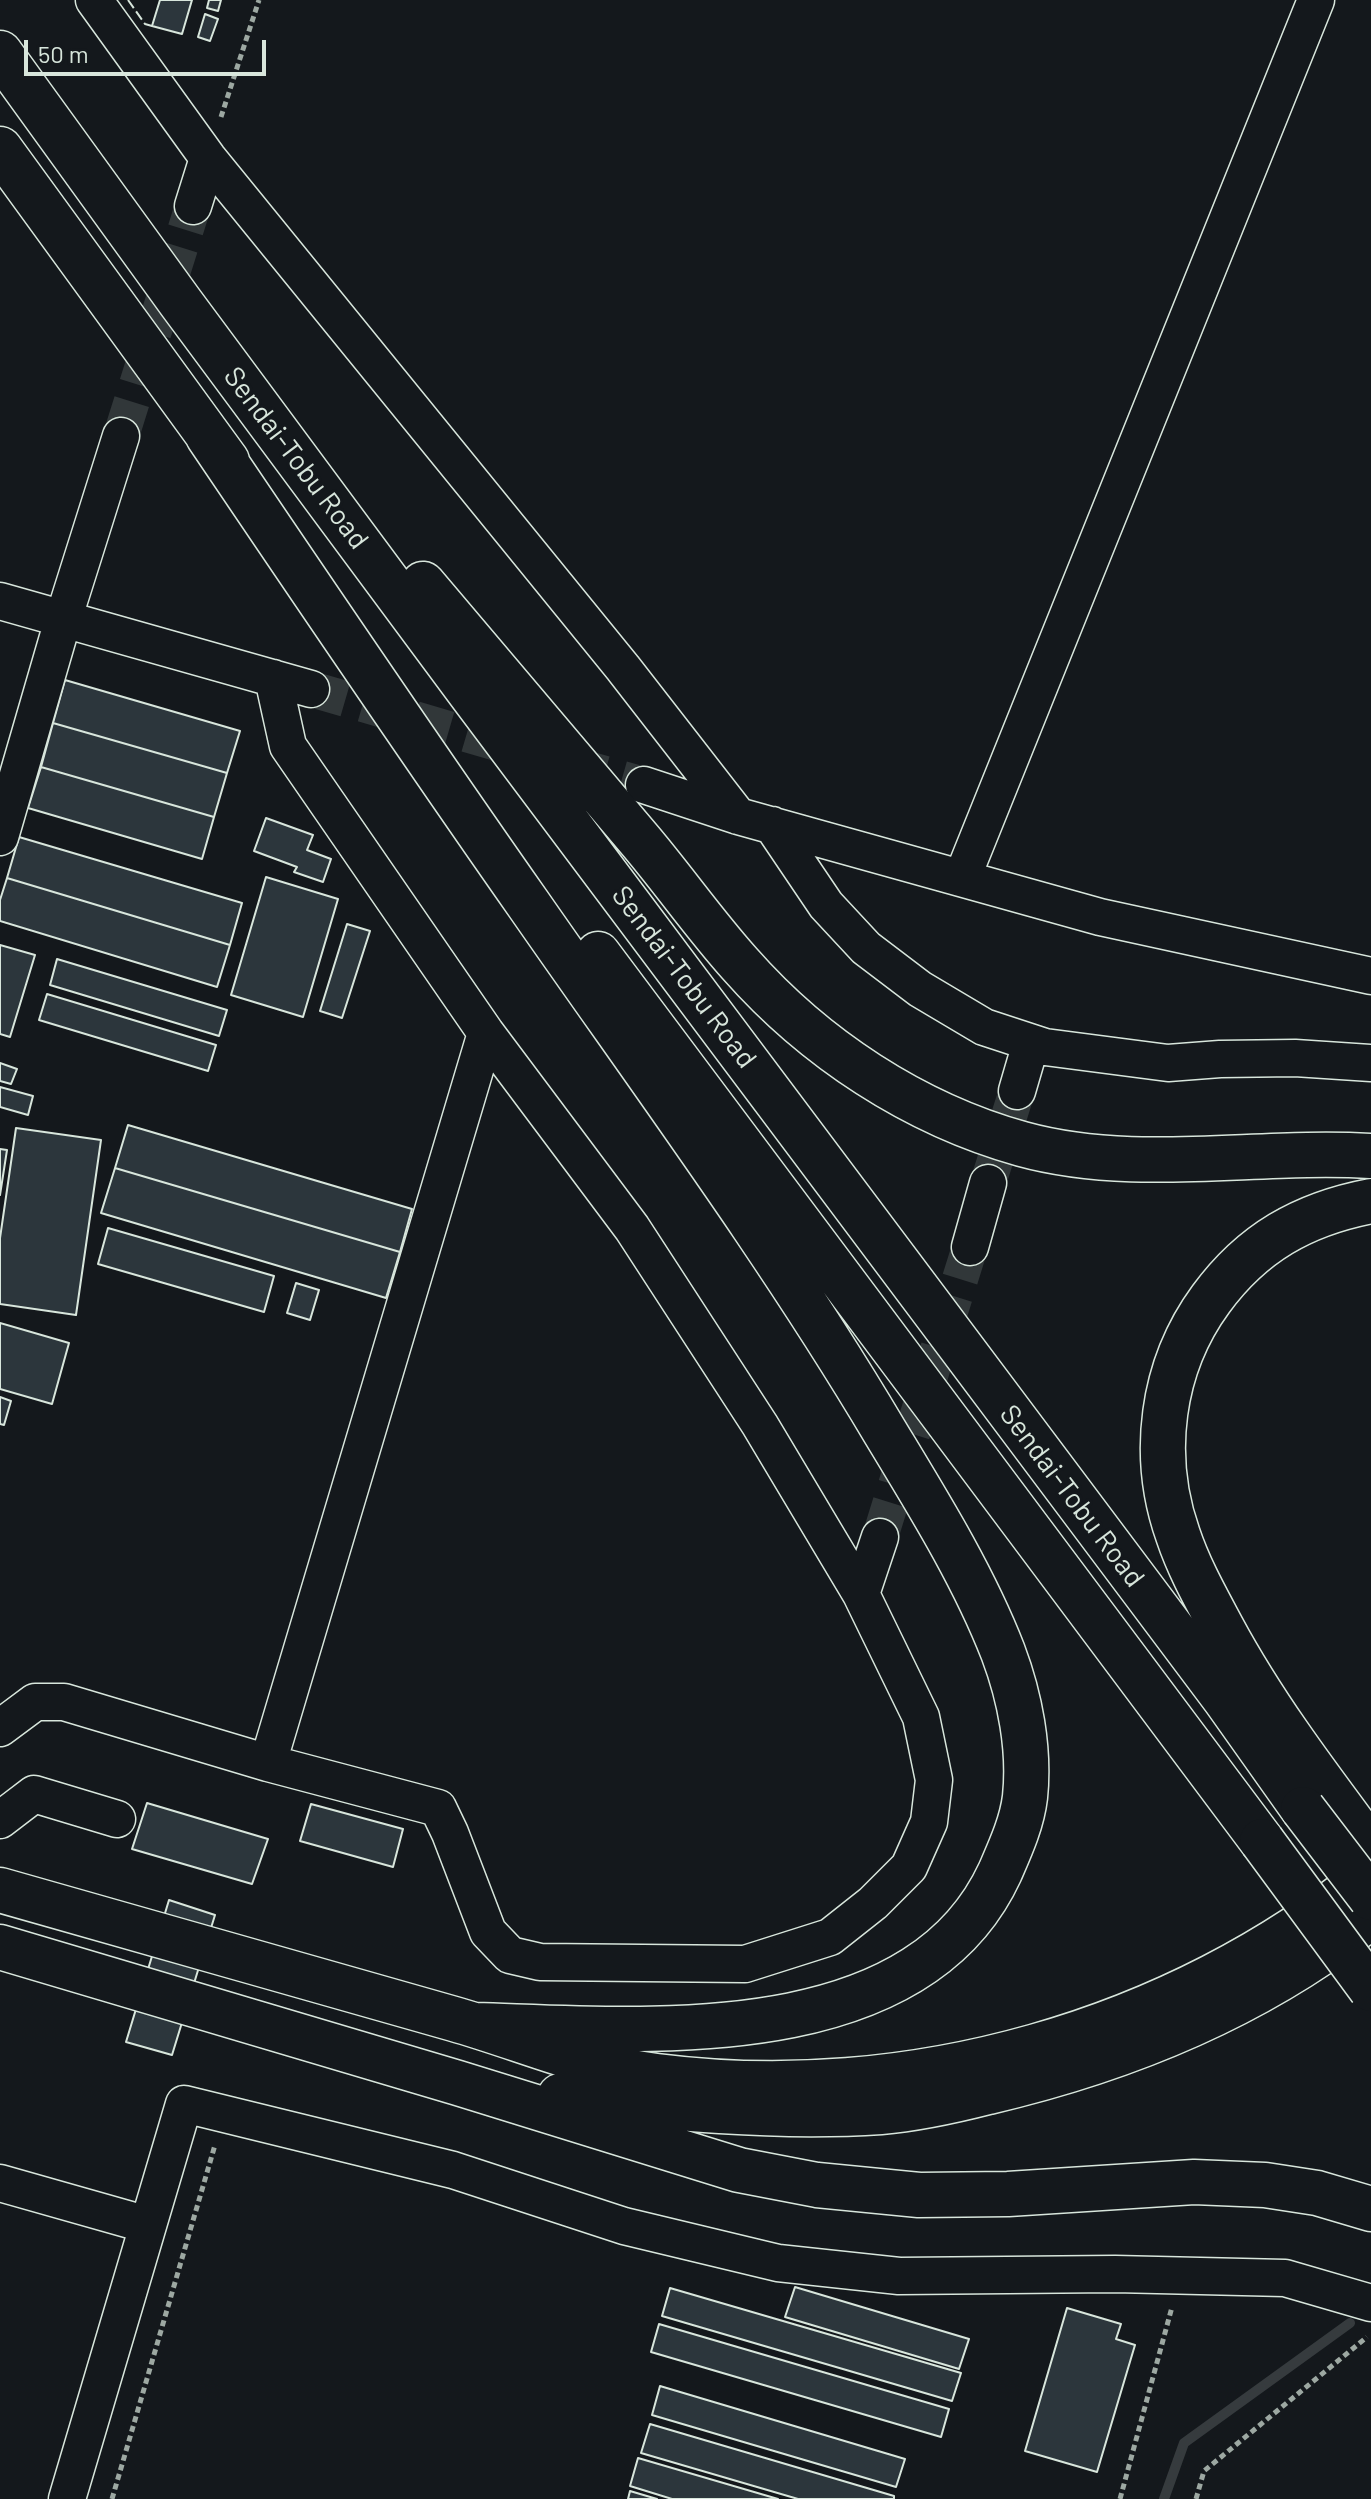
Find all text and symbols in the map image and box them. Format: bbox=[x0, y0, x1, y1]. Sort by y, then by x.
scale bar bbox=[28, 24, 270, 74]
text: 50 m bbox=[38, 39, 89, 68]
street label: Sendai-Tobu Road bbox=[217, 360, 375, 556]
street label: Sendai-Tobu Road bbox=[605, 879, 763, 1075]
street label: Sendai-Tobu Road bbox=[993, 1398, 1151, 1594]

